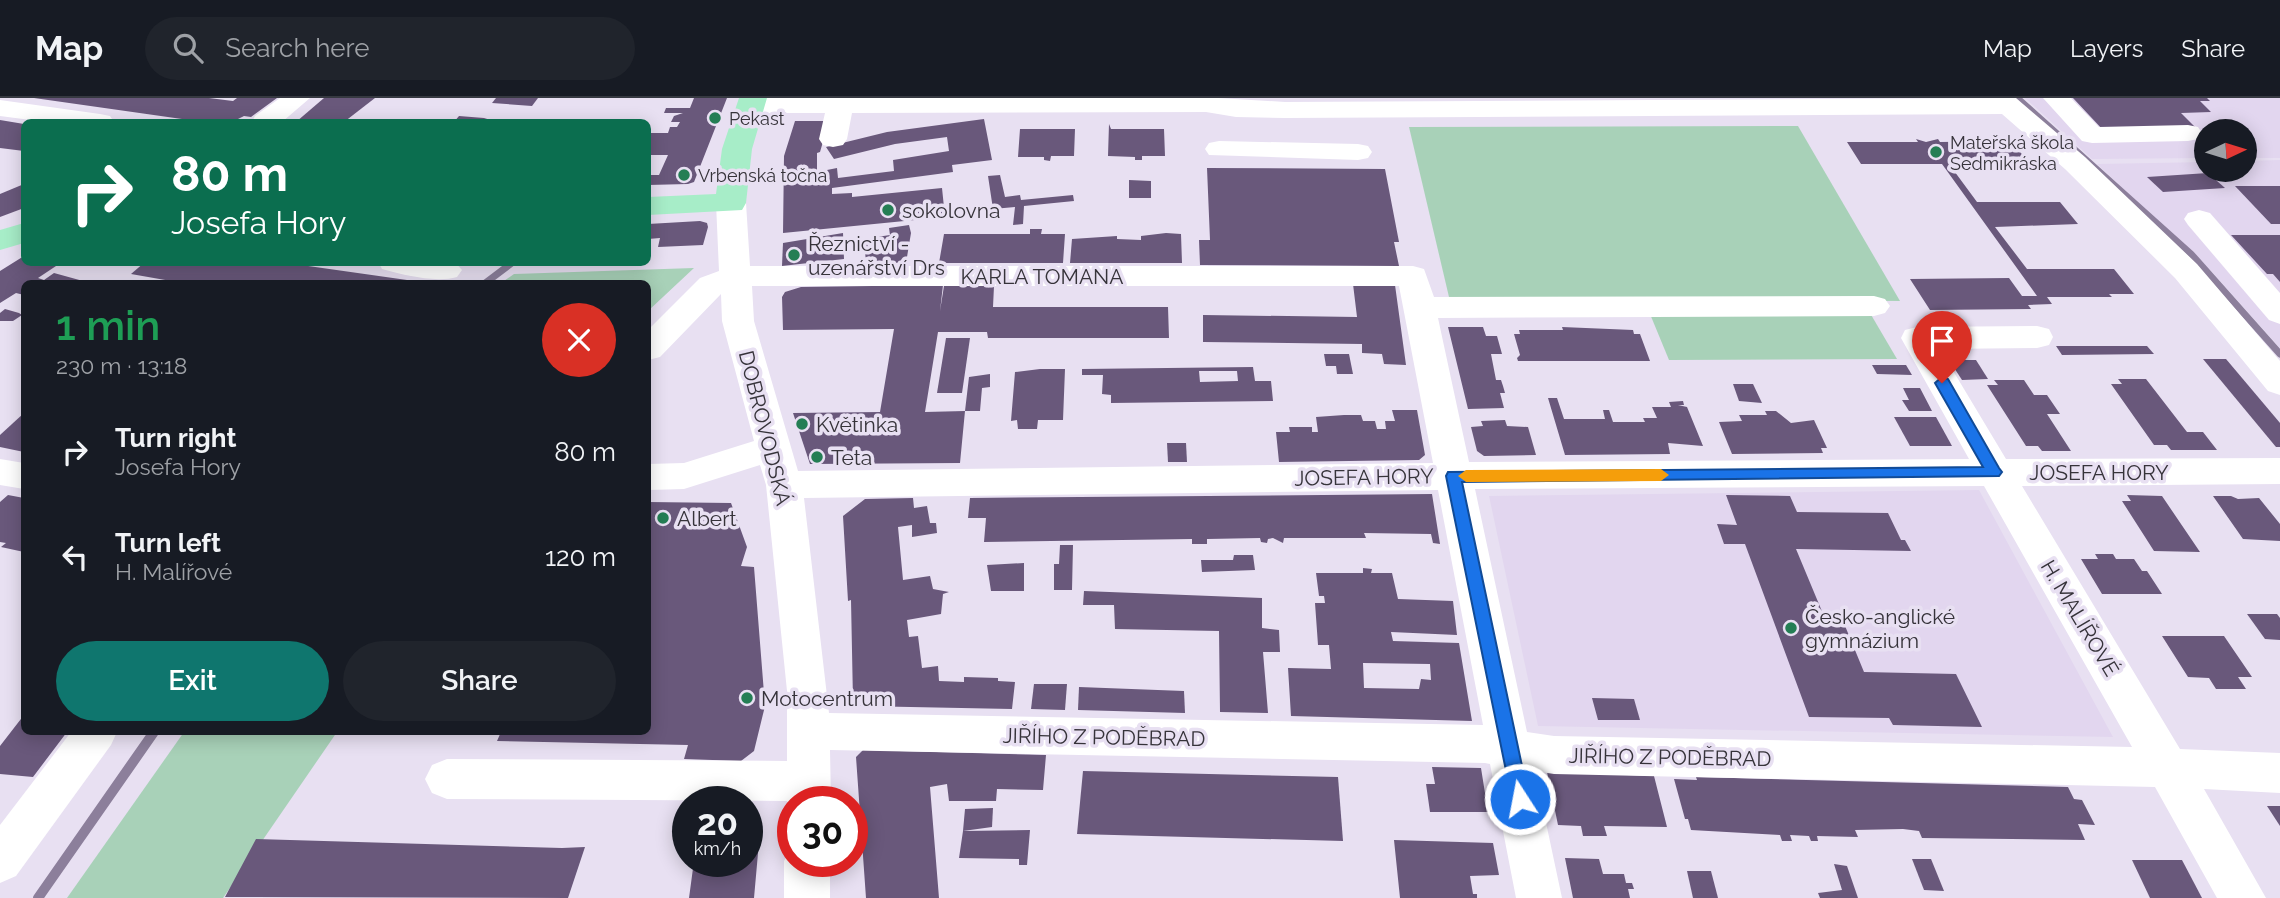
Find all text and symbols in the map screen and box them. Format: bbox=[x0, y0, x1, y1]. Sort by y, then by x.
search box bbox=[145, 17, 635, 80]
text: Map bbox=[35, 29, 103, 68]
icon: search bbox=[169, 29, 207, 67]
text: Search here bbox=[225, 33, 370, 63]
text: Map bbox=[1983, 34, 2032, 63]
text: Layers bbox=[2070, 34, 2143, 63]
text: Share bbox=[2181, 34, 2245, 63]
place label: Pekast bbox=[729, 108, 785, 129]
marker: Pekast bbox=[707, 110, 723, 126]
north arrow bbox=[2194, 119, 2258, 182]
map controls bbox=[2194, 119, 2257, 182]
place label: Mateřská škola Sedmikráska bbox=[1950, 132, 2074, 174]
marker: Mateřská škola Sedmikráska bbox=[1928, 144, 1944, 160]
text: 80 m bbox=[171, 145, 288, 202]
icon: right bbox=[56, 147, 147, 238]
place label: Vrbenská točna bbox=[698, 165, 827, 186]
marker: Vrbenská točna bbox=[676, 167, 692, 183]
place label: sokolovna bbox=[902, 198, 1000, 223]
marker: sokolovna bbox=[880, 202, 896, 218]
text: Josefa Hory bbox=[171, 204, 346, 241]
place label: Řeznictví - uzenářství Drs bbox=[808, 231, 945, 280]
marker: Řeznictví - uzenářství Drs bbox=[786, 247, 802, 263]
street label: KARLA TOMANA bbox=[960, 264, 1124, 289]
text: 1 min bbox=[56, 301, 160, 350]
button: close bbox=[542, 303, 616, 377]
pin bbox=[1912, 311, 1972, 383]
icon: arrive bbox=[1923, 322, 1961, 360]
street label: DOBROVODSKÁ bbox=[734, 348, 796, 508]
text: 230 m · 13:18 bbox=[56, 352, 187, 379]
place label: Květinka bbox=[816, 412, 898, 437]
marker: Květinka bbox=[794, 416, 810, 432]
text: Turn right bbox=[115, 423, 236, 453]
icon: right bbox=[56, 433, 94, 471]
text: 80 m bbox=[554, 437, 616, 467]
place label: Teta bbox=[831, 445, 872, 470]
marker: Teta bbox=[809, 449, 825, 465]
text: Josefa Hory bbox=[115, 453, 241, 480]
street label: JOSEFA HORY bbox=[2029, 460, 2169, 485]
street label: JOSEFA HORY bbox=[1294, 463, 1434, 491]
place label: Albert bbox=[677, 506, 737, 531]
marker: Albert bbox=[655, 510, 671, 526]
text: Turn left bbox=[115, 528, 221, 558]
icon: left bbox=[56, 538, 94, 576]
text: 120 m bbox=[545, 542, 616, 572]
street label: H. MALÍŘOVÉ bbox=[2036, 555, 2124, 681]
text: H. Malířové bbox=[115, 558, 232, 585]
place label: Česko-anglické gymnázium bbox=[1805, 604, 1955, 653]
marker: Česko-anglické gymnázium bbox=[1783, 620, 1799, 636]
button: Exit bbox=[56, 641, 329, 721]
button: Share bbox=[343, 641, 616, 721]
place label: Motocentrum bbox=[761, 686, 893, 711]
marker: Motocentrum bbox=[739, 690, 755, 706]
street label: JIŘÍHO Z PODĚBRAD bbox=[1002, 723, 1206, 751]
street label: JIŘÍHO Z PODĚBRAD bbox=[1568, 743, 1772, 771]
position arrow bbox=[1483, 762, 1557, 836]
speed limit sign: 30 bbox=[777, 786, 868, 877]
text: 20 bbox=[697, 802, 738, 843]
text: km/h bbox=[694, 838, 741, 859]

